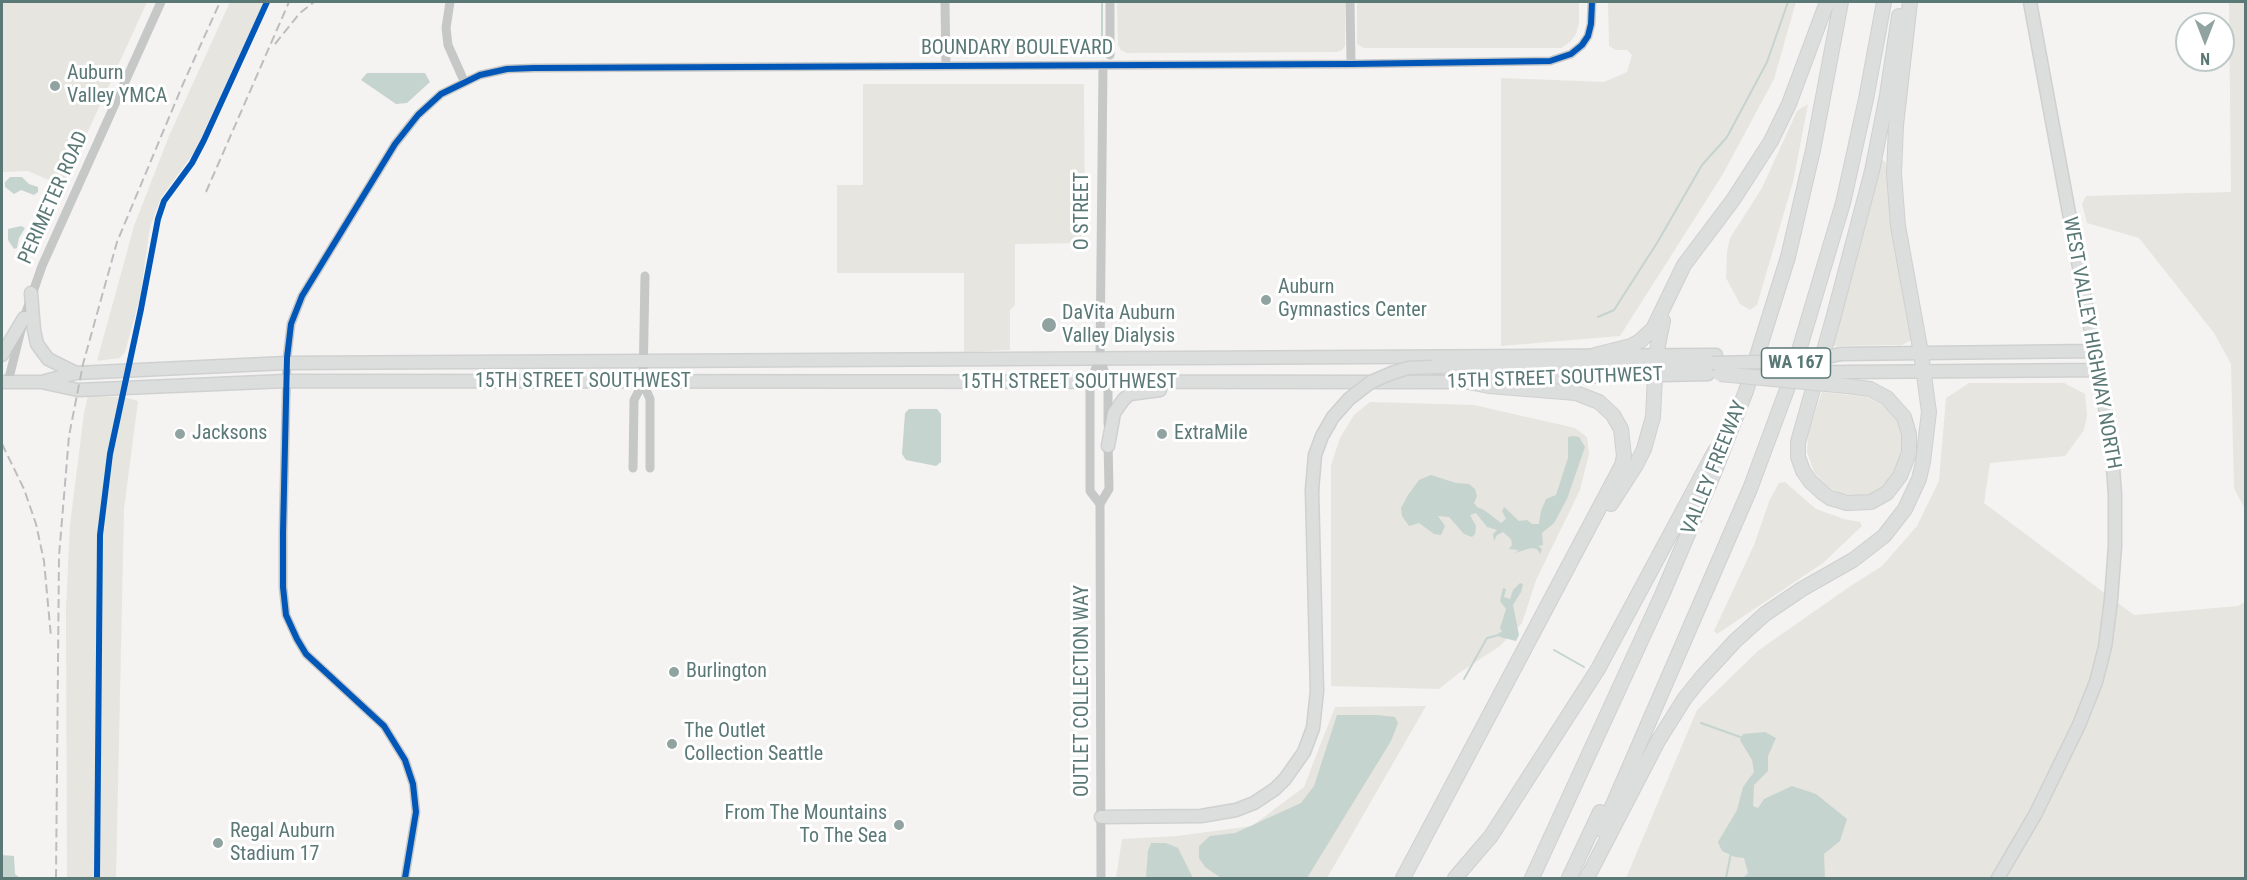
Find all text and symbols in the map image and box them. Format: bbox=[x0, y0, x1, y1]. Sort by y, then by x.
north arrow bbox=[2175, 12, 2235, 72]
street label: BOUNDARY BOULEVARD bbox=[921, 37, 1113, 61]
text: N bbox=[2200, 49, 2210, 68]
place label: Auburn Valley YMCA bbox=[67, 62, 167, 109]
marker: Auburn Valley YMCA bbox=[48, 79, 62, 93]
street label: PERIMETER ROAD bbox=[14, 128, 94, 268]
street label: O STREET bbox=[1071, 172, 1095, 250]
street label: WEST VALLEY HIGHWAY NORTH bbox=[2057, 215, 2125, 471]
place label: Auburn Gymnastics Center bbox=[1278, 276, 1427, 323]
marker: Auburn Gymnastics Center bbox=[1259, 293, 1273, 307]
place label: DaVita Auburn Valley Dialysis bbox=[1062, 302, 1175, 349]
marker: DaVita Auburn Valley Dialysis bbox=[1040, 316, 1058, 334]
road number: WA 167 bbox=[1762, 348, 1830, 378]
street label: 15TH STREET SOUTHWEST bbox=[1447, 363, 1663, 395]
street label: 15TH STREET SOUTHWEST bbox=[475, 370, 691, 394]
street label: 15TH STREET SOUTHWEST bbox=[961, 371, 1177, 395]
street label: VALLEY FREEWAY bbox=[1677, 398, 1753, 538]
place label: Jacksons bbox=[192, 422, 267, 446]
place label: ExtraMile bbox=[1174, 422, 1248, 446]
marker: Jacksons bbox=[173, 427, 187, 441]
marker: ExtraMile bbox=[1155, 427, 1169, 441]
street label: OUTLET COLLECTION WAY bbox=[1071, 585, 1095, 797]
place label: Burlington bbox=[686, 660, 767, 684]
marker: Burlington bbox=[667, 665, 681, 679]
place label: The Outlet Collection Seattle bbox=[684, 720, 823, 767]
marker: The Outlet Collection Seattle bbox=[665, 737, 679, 751]
place label: From The Mountains To The Sea bbox=[725, 802, 887, 849]
marker: From The Mountains To The Sea bbox=[892, 818, 906, 832]
place label: Regal Auburn Stadium 17 bbox=[230, 820, 335, 867]
marker: Regal Auburn Stadium 17 bbox=[211, 836, 225, 850]

